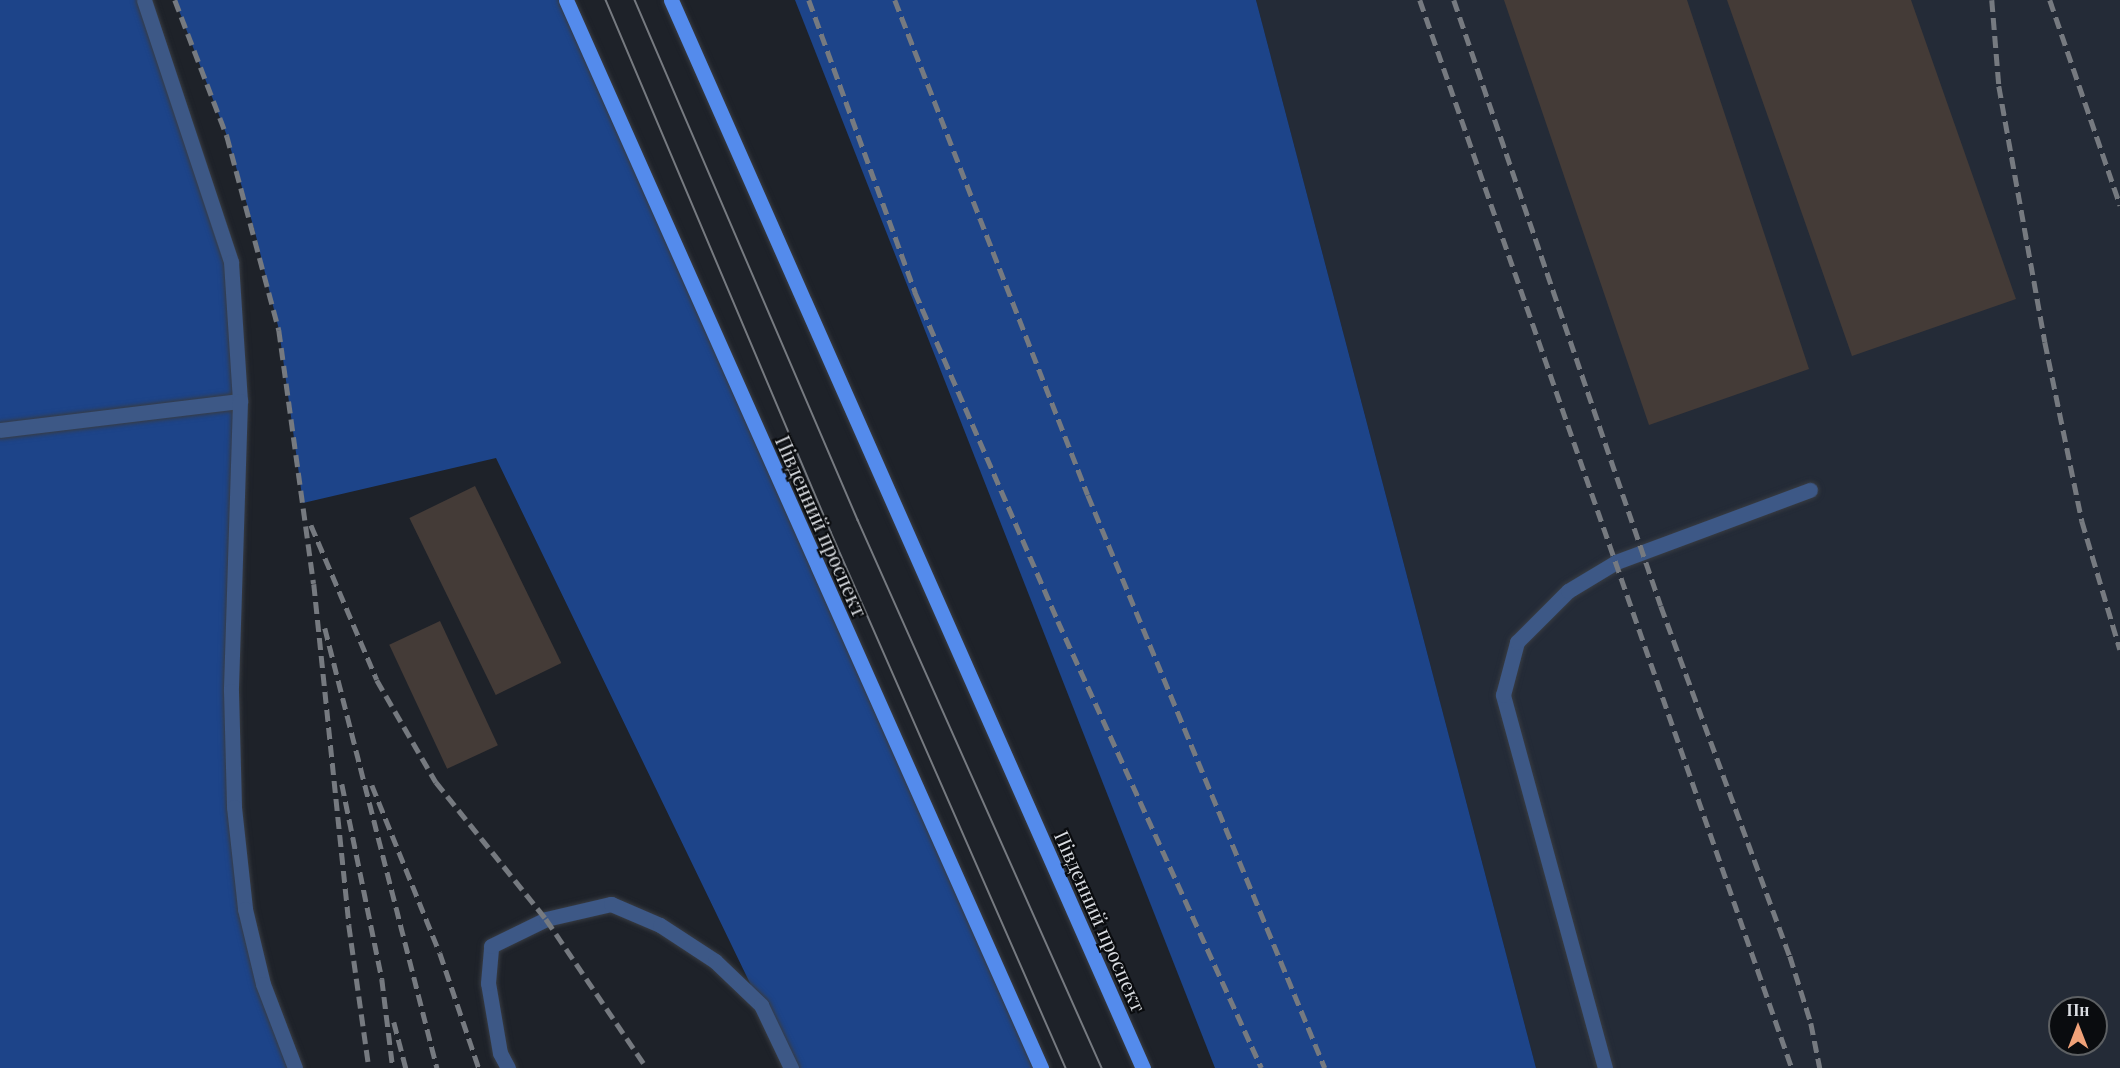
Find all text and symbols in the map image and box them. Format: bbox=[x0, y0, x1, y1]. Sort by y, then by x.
street label: Південний проспект bbox=[771, 432, 873, 620]
street label: Південний проспект bbox=[1050, 827, 1152, 1015]
north arrow bbox=[2048, 996, 2108, 1056]
text: Пн bbox=[2067, 999, 2090, 1020]

